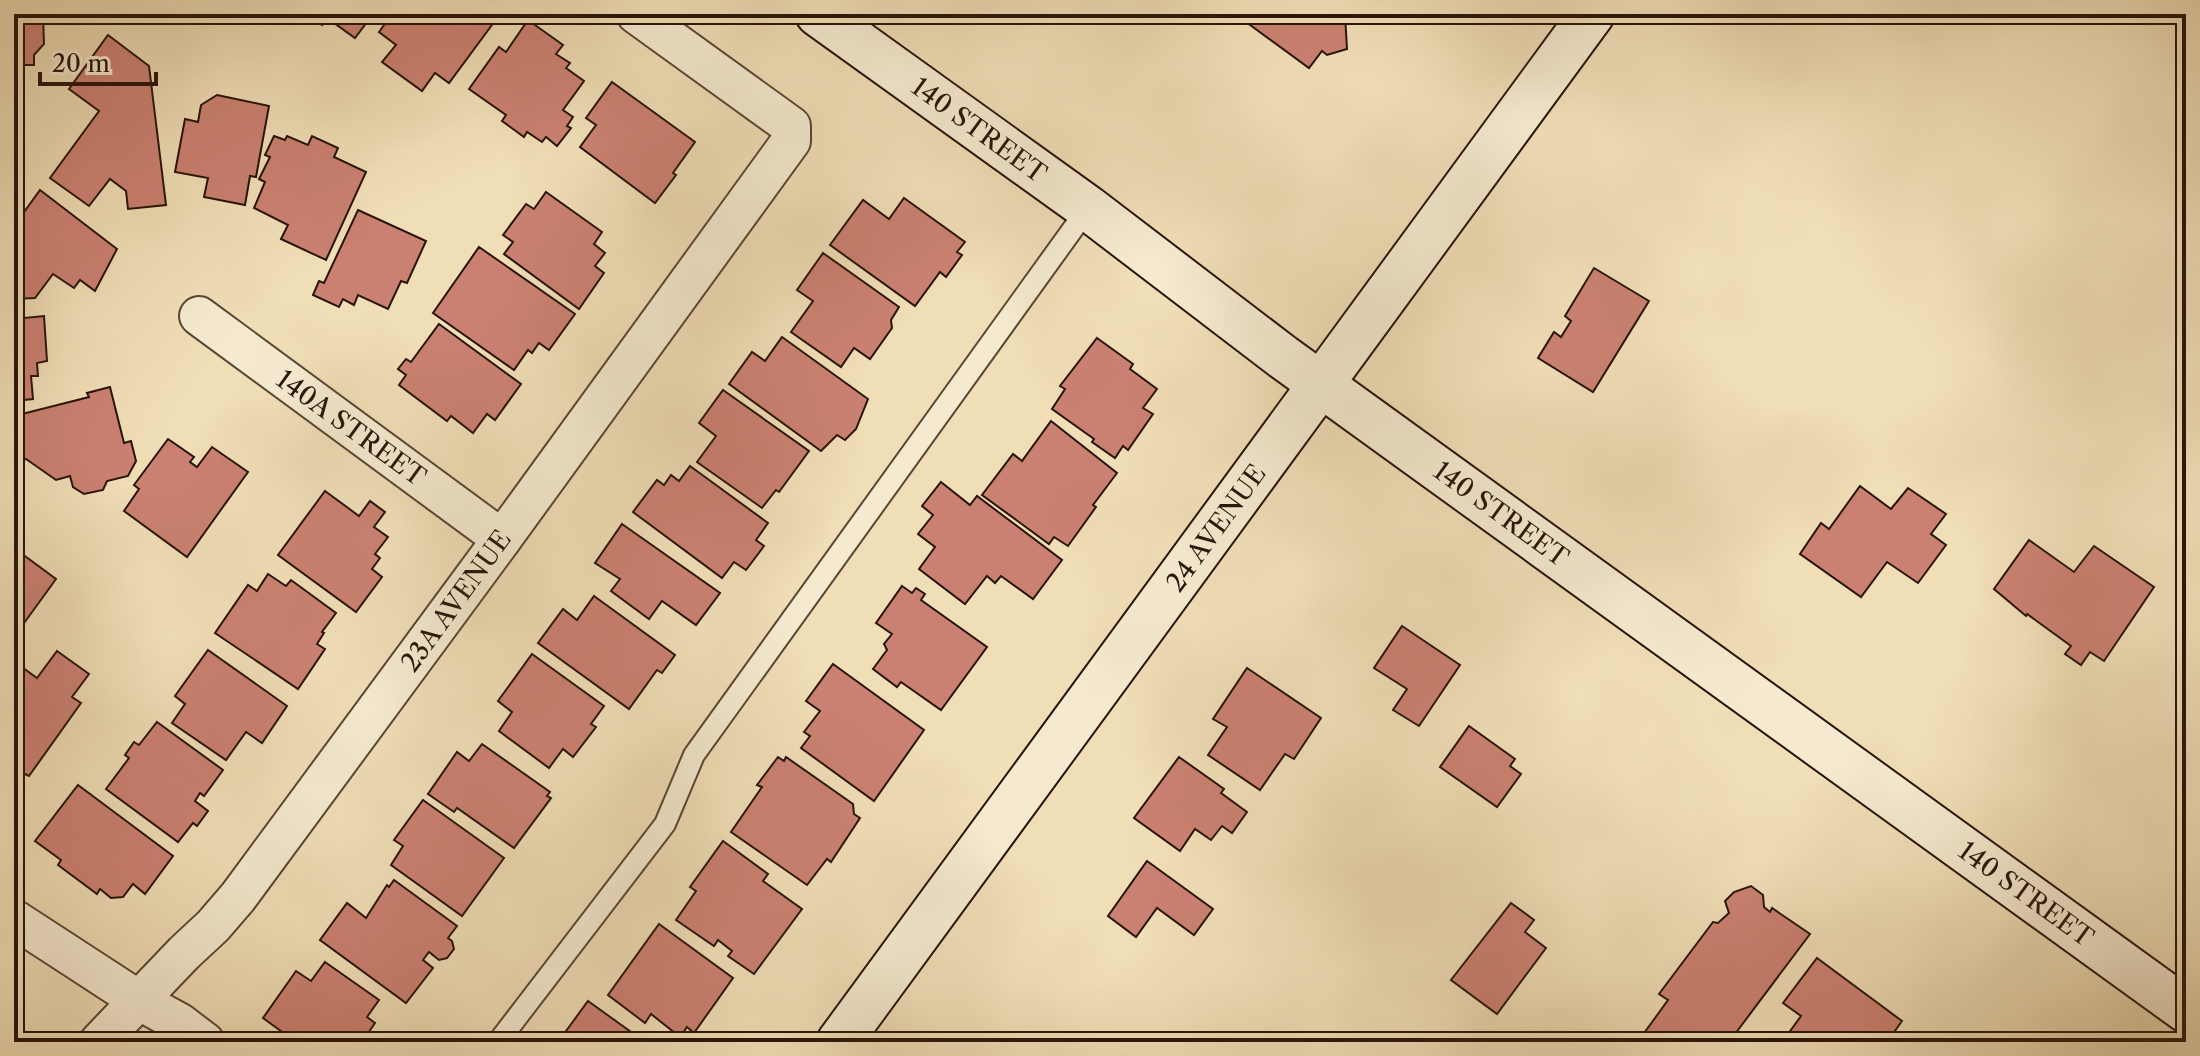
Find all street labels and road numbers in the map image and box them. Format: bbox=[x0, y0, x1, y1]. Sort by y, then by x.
street label: 140 STREET bbox=[905, 70, 1053, 190]
street label: 140A STREET bbox=[270, 363, 432, 493]
street label: 140 STREET bbox=[1427, 454, 1575, 574]
street label: 24 AVENUE bbox=[1159, 458, 1273, 598]
street label: 23A AVENUE bbox=[394, 524, 518, 678]
street label: 140 STREET bbox=[1952, 834, 2100, 954]

